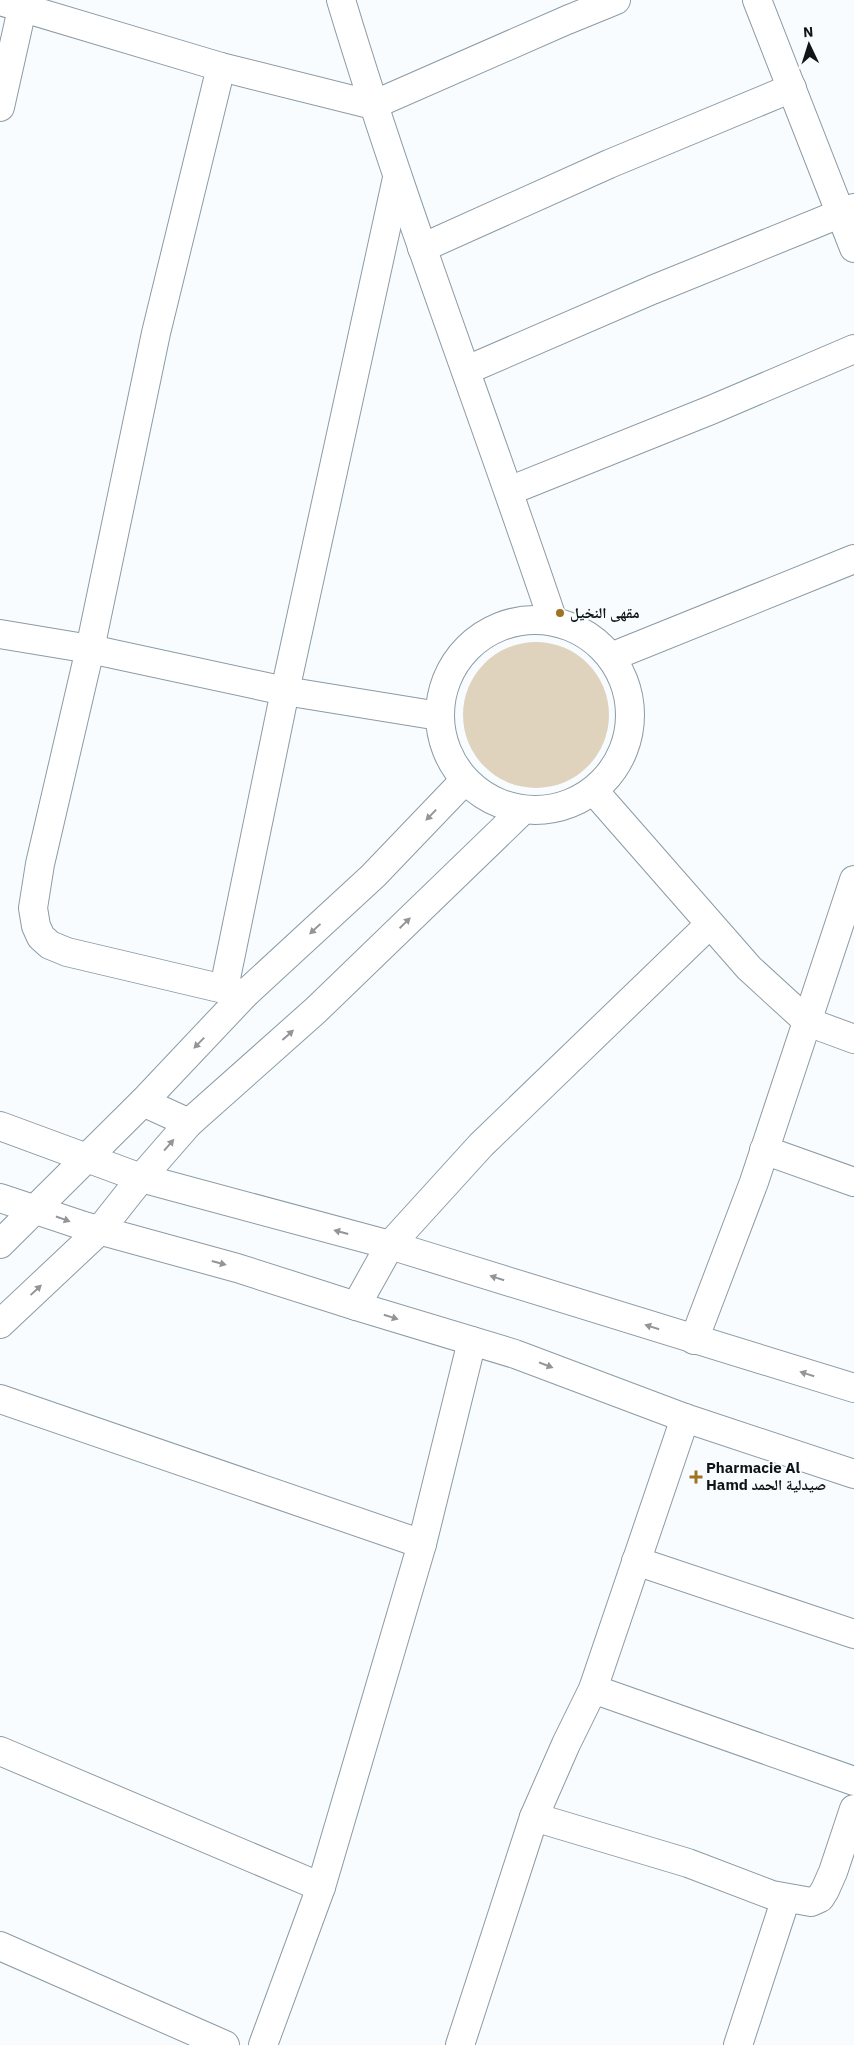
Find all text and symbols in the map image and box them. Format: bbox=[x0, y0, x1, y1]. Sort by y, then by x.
north arrow bbox=[784, 20, 834, 70]
text: N bbox=[802, 23, 814, 41]
place label: مقهى النخيل bbox=[570, 603, 640, 622]
marker: مقهى النخيل bbox=[554, 607, 566, 619]
one-way arrow bbox=[425, 809, 437, 821]
one-way arrow bbox=[399, 917, 411, 929]
one-way arrow bbox=[310, 923, 322, 935]
one-way arrow bbox=[282, 1030, 294, 1041]
one-way arrow bbox=[193, 1036, 205, 1048]
one-way arrow bbox=[164, 1139, 175, 1152]
one-way arrow bbox=[55, 1216, 70, 1223]
one-way arrow bbox=[334, 1228, 349, 1236]
one-way arrow bbox=[212, 1260, 227, 1268]
one-way arrow bbox=[489, 1274, 504, 1282]
one-way arrow bbox=[29, 1284, 41, 1296]
one-way arrow bbox=[384, 1313, 399, 1321]
one-way arrow bbox=[644, 1322, 659, 1330]
one-way arrow bbox=[539, 1361, 554, 1369]
one-way arrow bbox=[800, 1369, 815, 1377]
place label: Pharmacie Al Hamd صيدلية الحمد bbox=[706, 1458, 826, 1494]
marker: Pharmacie Al Hamd صيدلية الحمد bbox=[690, 1471, 702, 1483]

